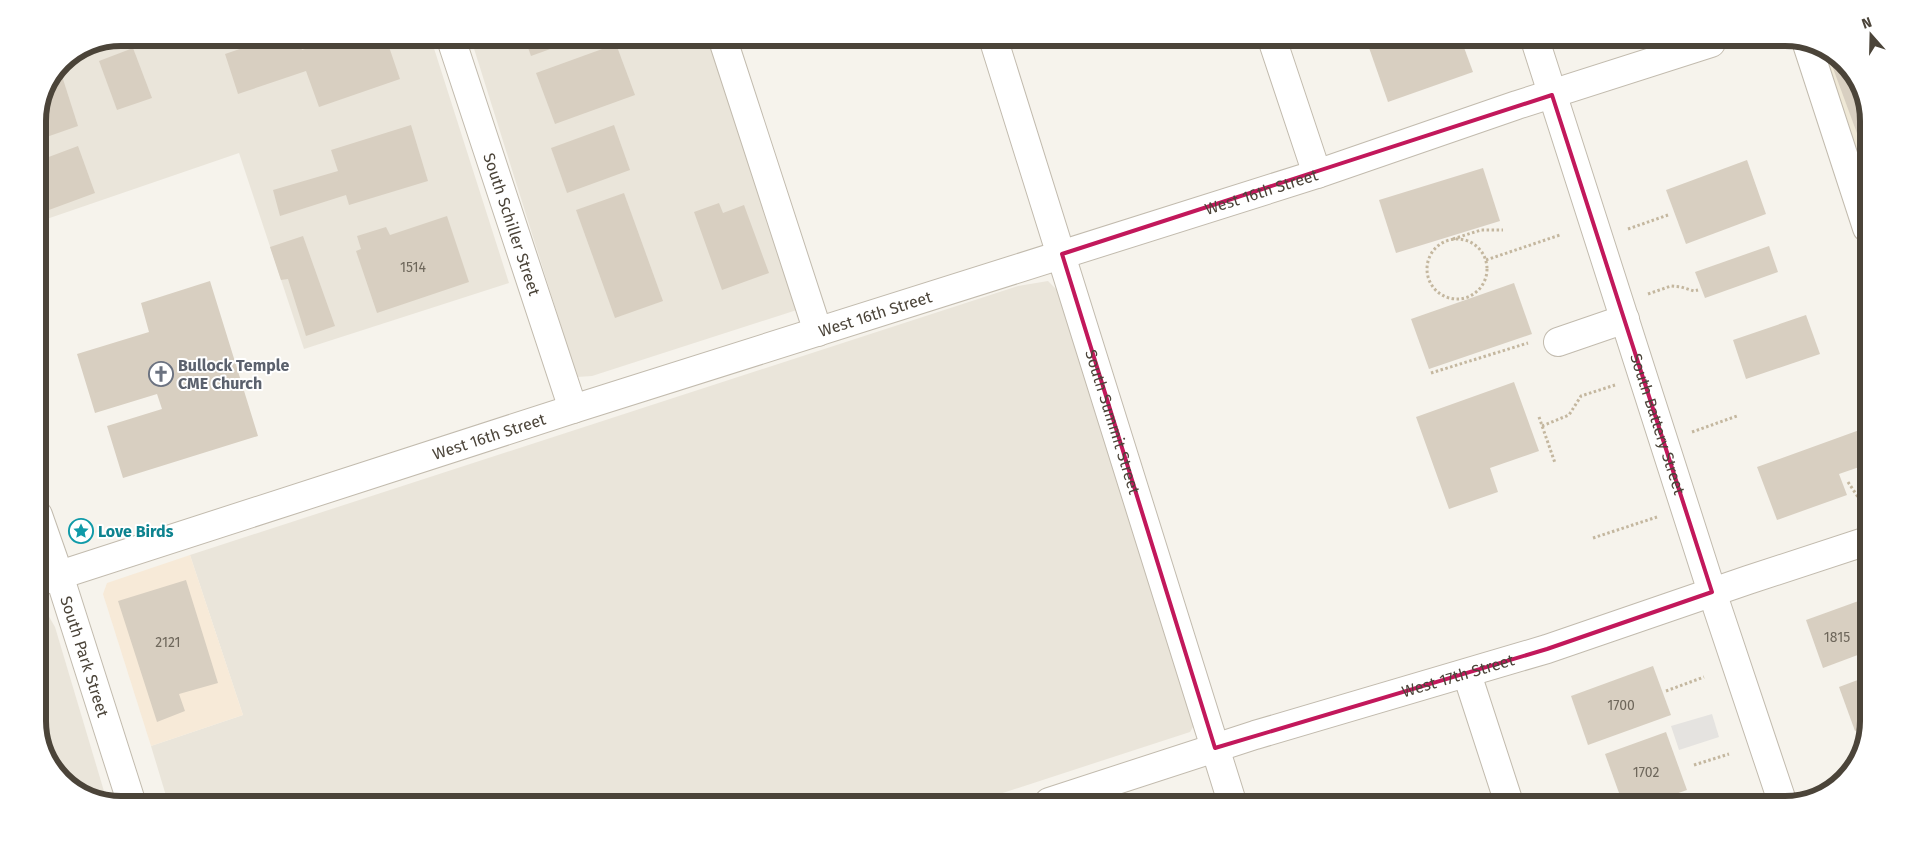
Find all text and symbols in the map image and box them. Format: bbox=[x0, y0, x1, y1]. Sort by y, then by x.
north arrow bbox=[1846, 10, 1896, 60]
text: N bbox=[1859, 14, 1874, 33]
street label: South Schiller Street bbox=[480, 150, 544, 298]
street label: West 16th Street bbox=[1202, 165, 1320, 218]
house number: 1514 bbox=[400, 259, 426, 276]
street label: West 16th Street bbox=[816, 287, 934, 340]
street label: South Summit Street bbox=[1082, 347, 1145, 497]
street label: South Battery Street bbox=[1627, 351, 1690, 497]
place label: Bullock Temple CME Church bbox=[178, 356, 289, 393]
church icon: Bullock Temple CME Church bbox=[148, 361, 174, 387]
street label: West 16th Street bbox=[430, 409, 548, 463]
place icon: Love Birds bbox=[68, 518, 94, 544]
place label: Love Birds bbox=[98, 522, 174, 541]
street label: South Park Street bbox=[57, 593, 113, 720]
house number: 1815 bbox=[1824, 629, 1850, 646]
house number: 2121 bbox=[155, 634, 181, 651]
street label: West 17th Street bbox=[1399, 650, 1516, 701]
house number: 1700 bbox=[1607, 697, 1635, 714]
house number: 1702 bbox=[1633, 764, 1659, 781]

